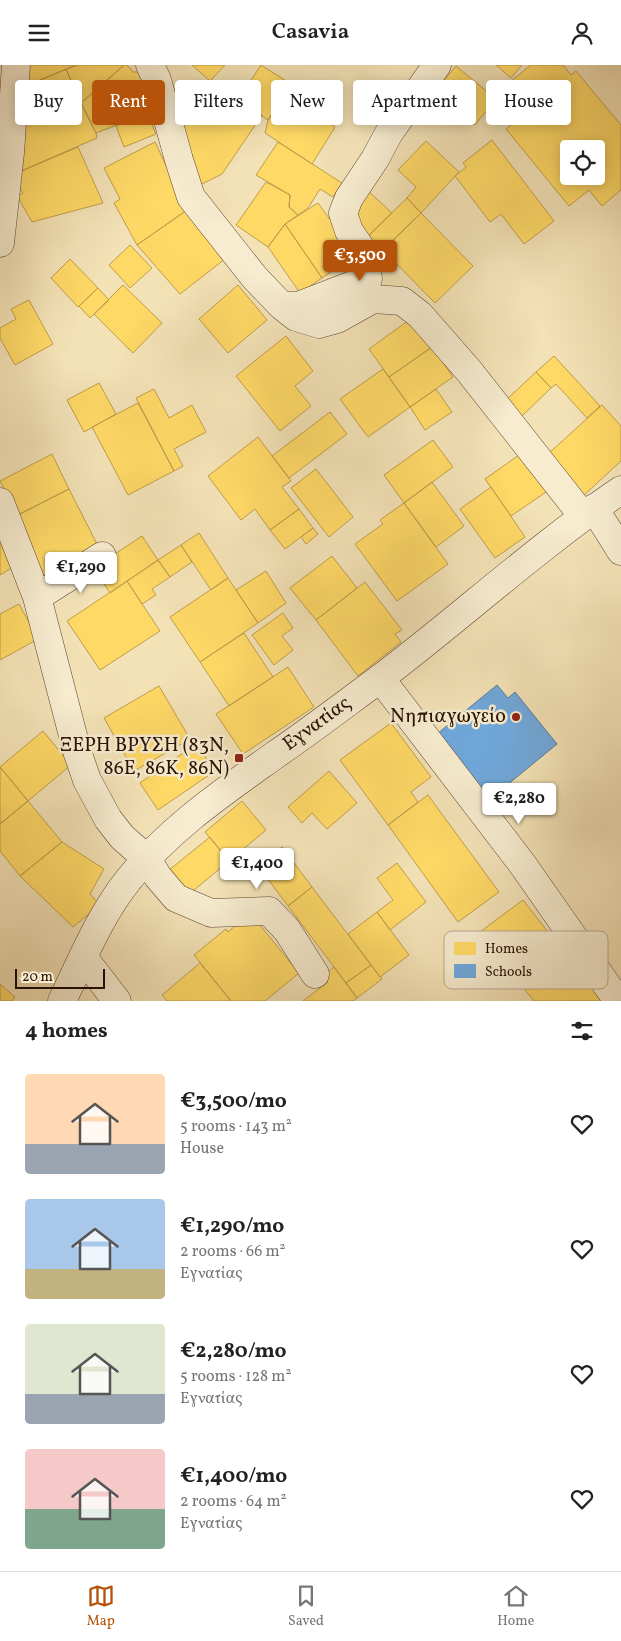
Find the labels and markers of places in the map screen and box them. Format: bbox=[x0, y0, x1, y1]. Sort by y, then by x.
pin: €3,500 bbox=[319, 239, 401, 282]
pin: €1,290 bbox=[40, 551, 122, 594]
place label: Νηπιαγωγείο bbox=[390, 703, 506, 731]
marker: Νηπιαγωγείο bbox=[510, 711, 522, 723]
place label: ΞΕΡΗ ΒΡΥΣΗ (83Ν, 86Ε, 86Κ, 86Ν) bbox=[60, 732, 229, 783]
marker: ΞΕΡΗ ΒΡΥΣΗ (83Ν, 86Ε, 86Κ, 86Ν) bbox=[233, 752, 245, 764]
pin: €2,280 bbox=[478, 783, 560, 825]
pin: €1,400 bbox=[216, 847, 298, 890]

